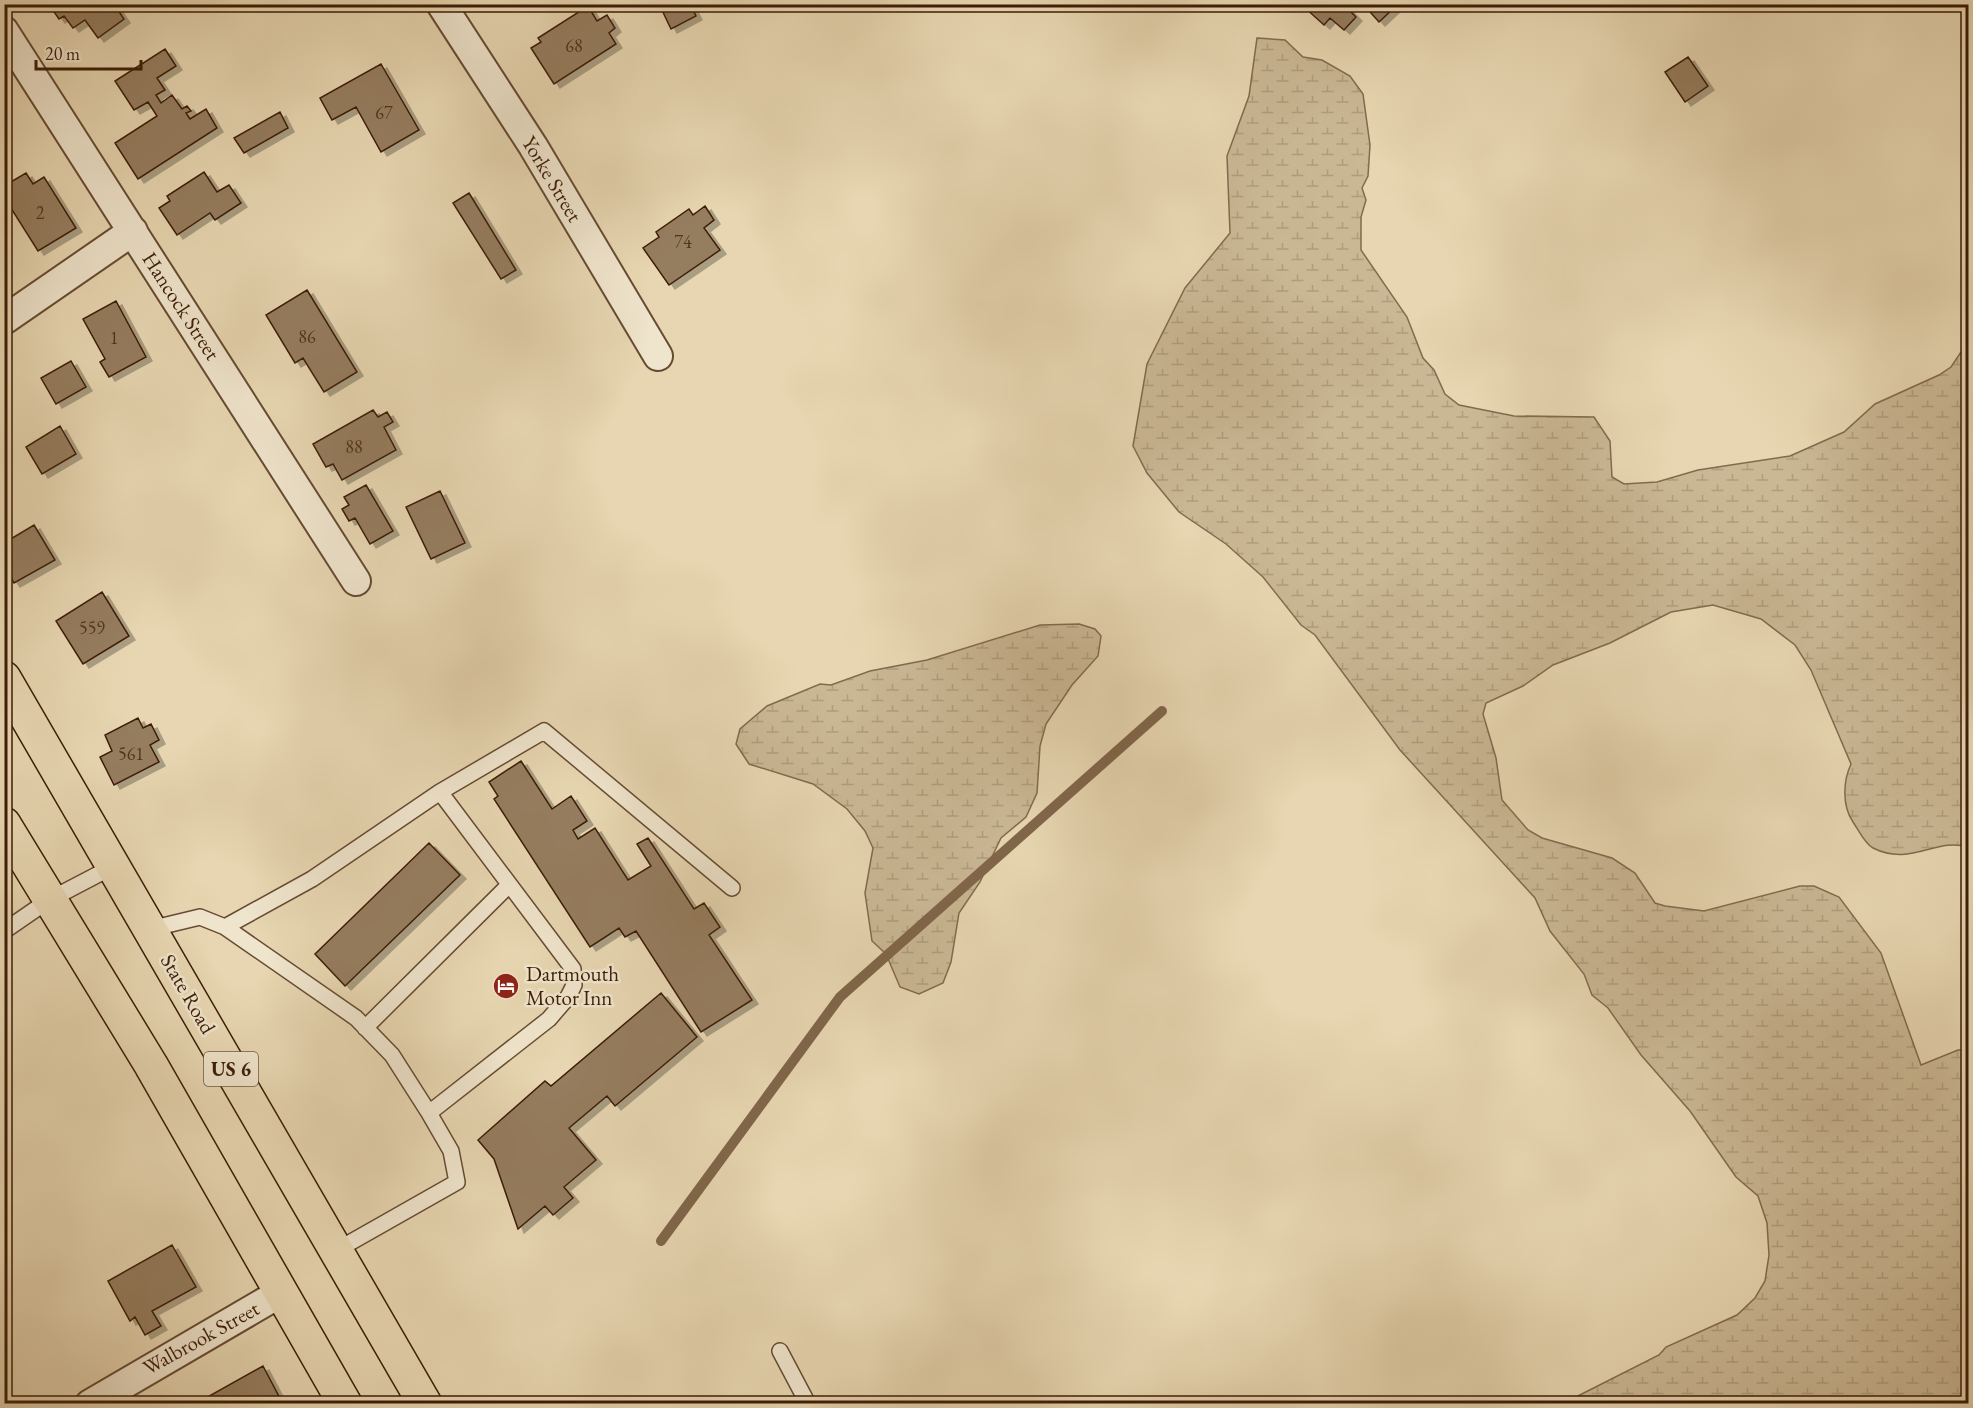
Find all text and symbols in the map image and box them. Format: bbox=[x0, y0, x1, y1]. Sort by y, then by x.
scale bar bbox=[36, 33, 141, 71]
house number: 68 bbox=[565, 34, 583, 57]
text: 20 m bbox=[45, 42, 80, 65]
house number: 67 bbox=[375, 101, 393, 124]
street label: Yorke Street bbox=[516, 131, 589, 227]
house number: 2 bbox=[36, 201, 45, 224]
house number: 74 bbox=[674, 230, 692, 253]
street label: Hancock Street bbox=[136, 246, 227, 365]
house number: 86 bbox=[298, 325, 316, 348]
house number: 1 bbox=[110, 326, 118, 349]
house number: 88 bbox=[345, 435, 363, 458]
house number: 559 bbox=[79, 616, 105, 639]
house number: 561 bbox=[118, 742, 144, 765]
street label: State Road bbox=[155, 949, 222, 1039]
place label: Dartmouth Motor Inn bbox=[526, 960, 619, 1011]
hotel icon: Dartmouth Motor Inn bbox=[491, 971, 521, 1001]
road number: US 6 bbox=[204, 1052, 258, 1086]
street label: Walbrook Street bbox=[138, 1294, 264, 1381]

